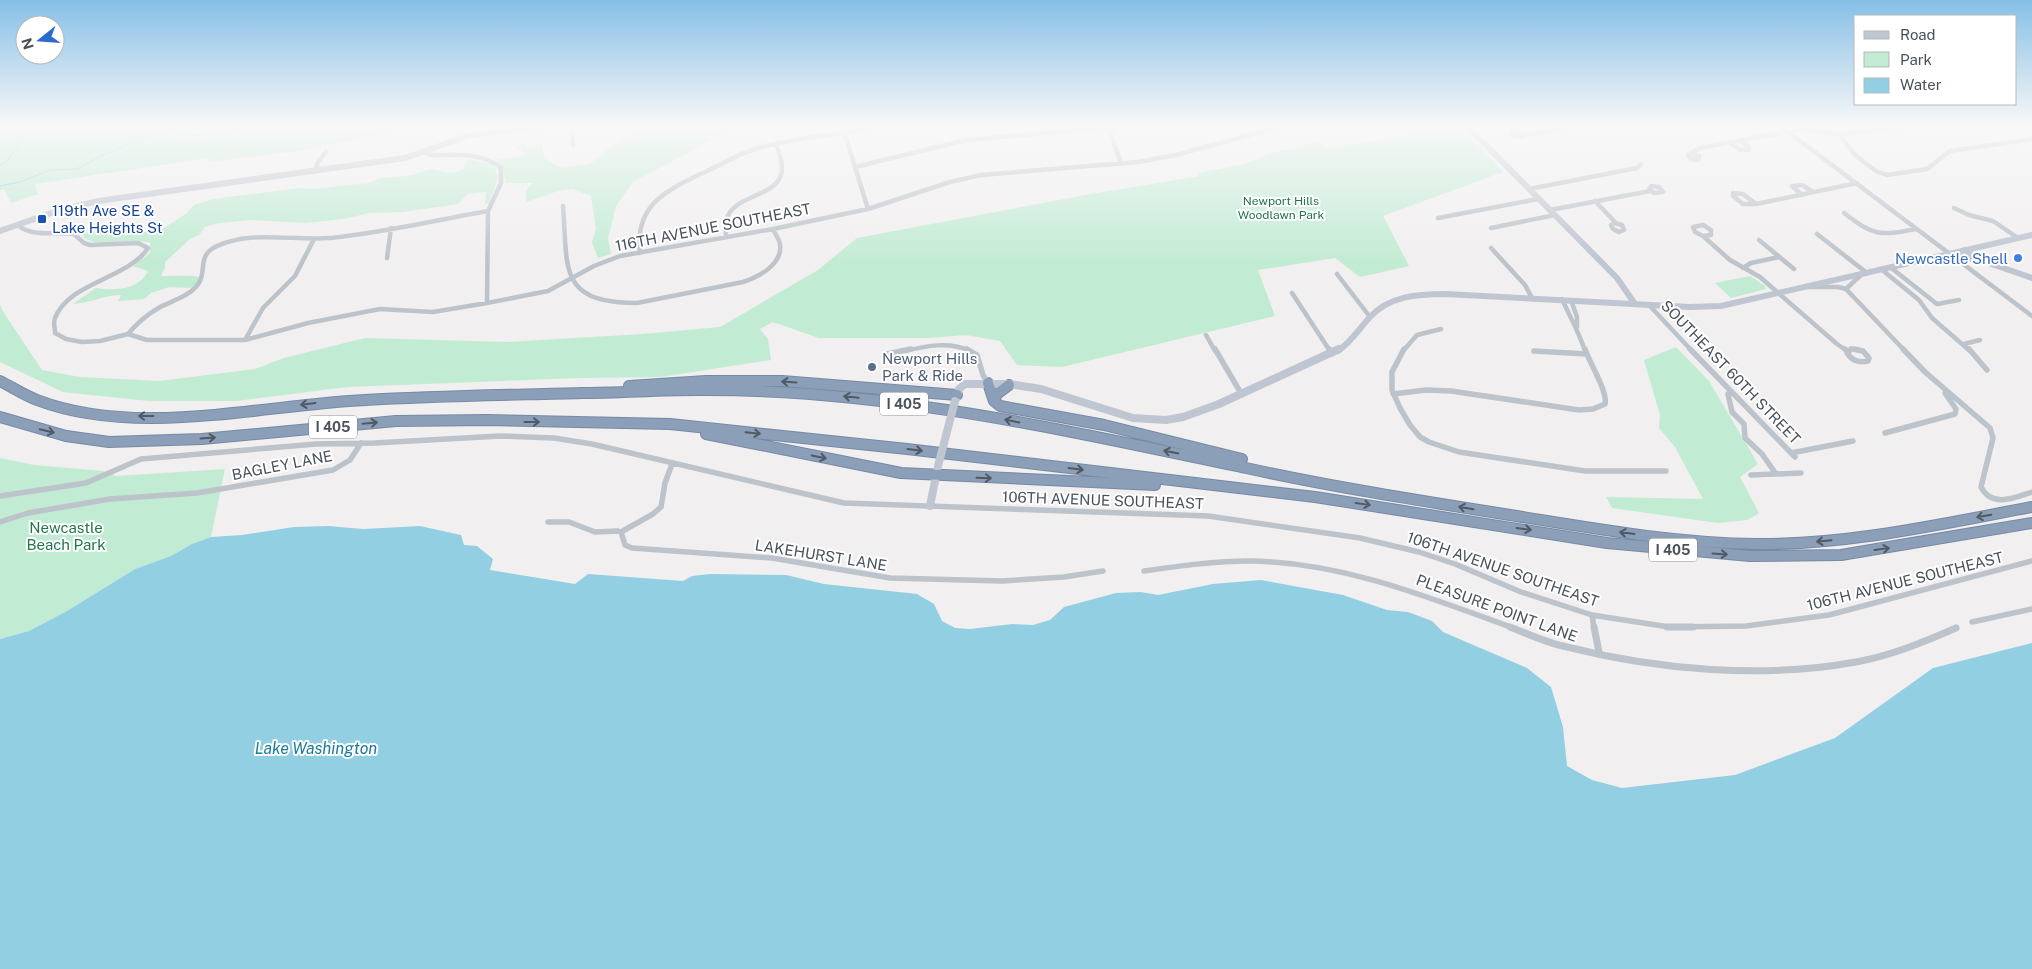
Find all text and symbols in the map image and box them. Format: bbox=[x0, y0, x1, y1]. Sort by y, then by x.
north arrow bbox=[15, 15, 65, 65]
legend bbox=[1854, 15, 2017, 105]
text: Road bbox=[1900, 26, 1936, 43]
text: N bbox=[18, 36, 37, 51]
text: Park bbox=[1900, 51, 1932, 68]
text: Water bbox=[1900, 76, 1942, 93]
park label: Newport Hills Woodlawn Park bbox=[1238, 194, 1325, 222]
street label: 116TH AVENUE SOUTHEAST bbox=[614, 200, 812, 254]
place label: 119th Ave SE & Lake Heights St bbox=[52, 202, 163, 236]
marker: 119th Ave SE & Lake Heights St bbox=[36, 213, 48, 225]
place label: Newcastle Shell bbox=[1895, 250, 2008, 267]
marker: Newcastle Shell bbox=[2012, 252, 2024, 264]
street label: SOUTHEAST 60TH STREET bbox=[1658, 297, 1804, 447]
place label: Newport Hills Park & Ride bbox=[882, 350, 977, 384]
marker: Newport Hills Park & Ride bbox=[866, 361, 878, 373]
one-way arrow bbox=[782, 377, 798, 386]
one-way arrow bbox=[844, 392, 860, 402]
road number: I 405 bbox=[880, 392, 928, 416]
one-way arrow bbox=[300, 399, 316, 409]
one-way arrow bbox=[138, 411, 154, 421]
one-way arrow bbox=[1004, 415, 1020, 425]
road number: I 405 bbox=[309, 416, 357, 438]
one-way arrow bbox=[524, 417, 540, 427]
one-way arrow bbox=[361, 418, 377, 428]
one-way arrow bbox=[38, 427, 54, 437]
one-way arrow bbox=[745, 428, 761, 438]
one-way arrow bbox=[200, 434, 216, 443]
one-way arrow bbox=[906, 445, 922, 455]
one-way arrow bbox=[1164, 446, 1180, 456]
street label: BAGLEY LANE bbox=[230, 447, 334, 483]
one-way arrow bbox=[811, 453, 827, 462]
one-way arrow bbox=[1068, 464, 1084, 474]
one-way arrow bbox=[976, 473, 992, 482]
street label: 106TH AVENUE SOUTHEAST bbox=[1002, 488, 1204, 512]
one-way arrow bbox=[1355, 499, 1371, 509]
one-way arrow bbox=[1458, 503, 1474, 513]
one-way arrow bbox=[1976, 512, 1992, 522]
park label: Newcastle Beach Park bbox=[26, 519, 106, 553]
one-way arrow bbox=[1516, 525, 1532, 535]
street label: 106TH AVENUE SOUTHEAST bbox=[1405, 528, 1601, 610]
one-way arrow bbox=[1619, 528, 1635, 538]
street label: LAKEHURST LANE bbox=[754, 536, 888, 574]
one-way arrow bbox=[1816, 536, 1832, 546]
road number: I 405 bbox=[1649, 538, 1697, 562]
one-way arrow bbox=[1873, 544, 1889, 554]
street label: 106TH AVENUE SOUTHEAST bbox=[1805, 548, 2005, 614]
one-way arrow bbox=[1712, 549, 1728, 559]
street label: PLEASURE POINT LANE bbox=[1414, 571, 1580, 645]
water label: Lake Washington bbox=[255, 739, 377, 758]

